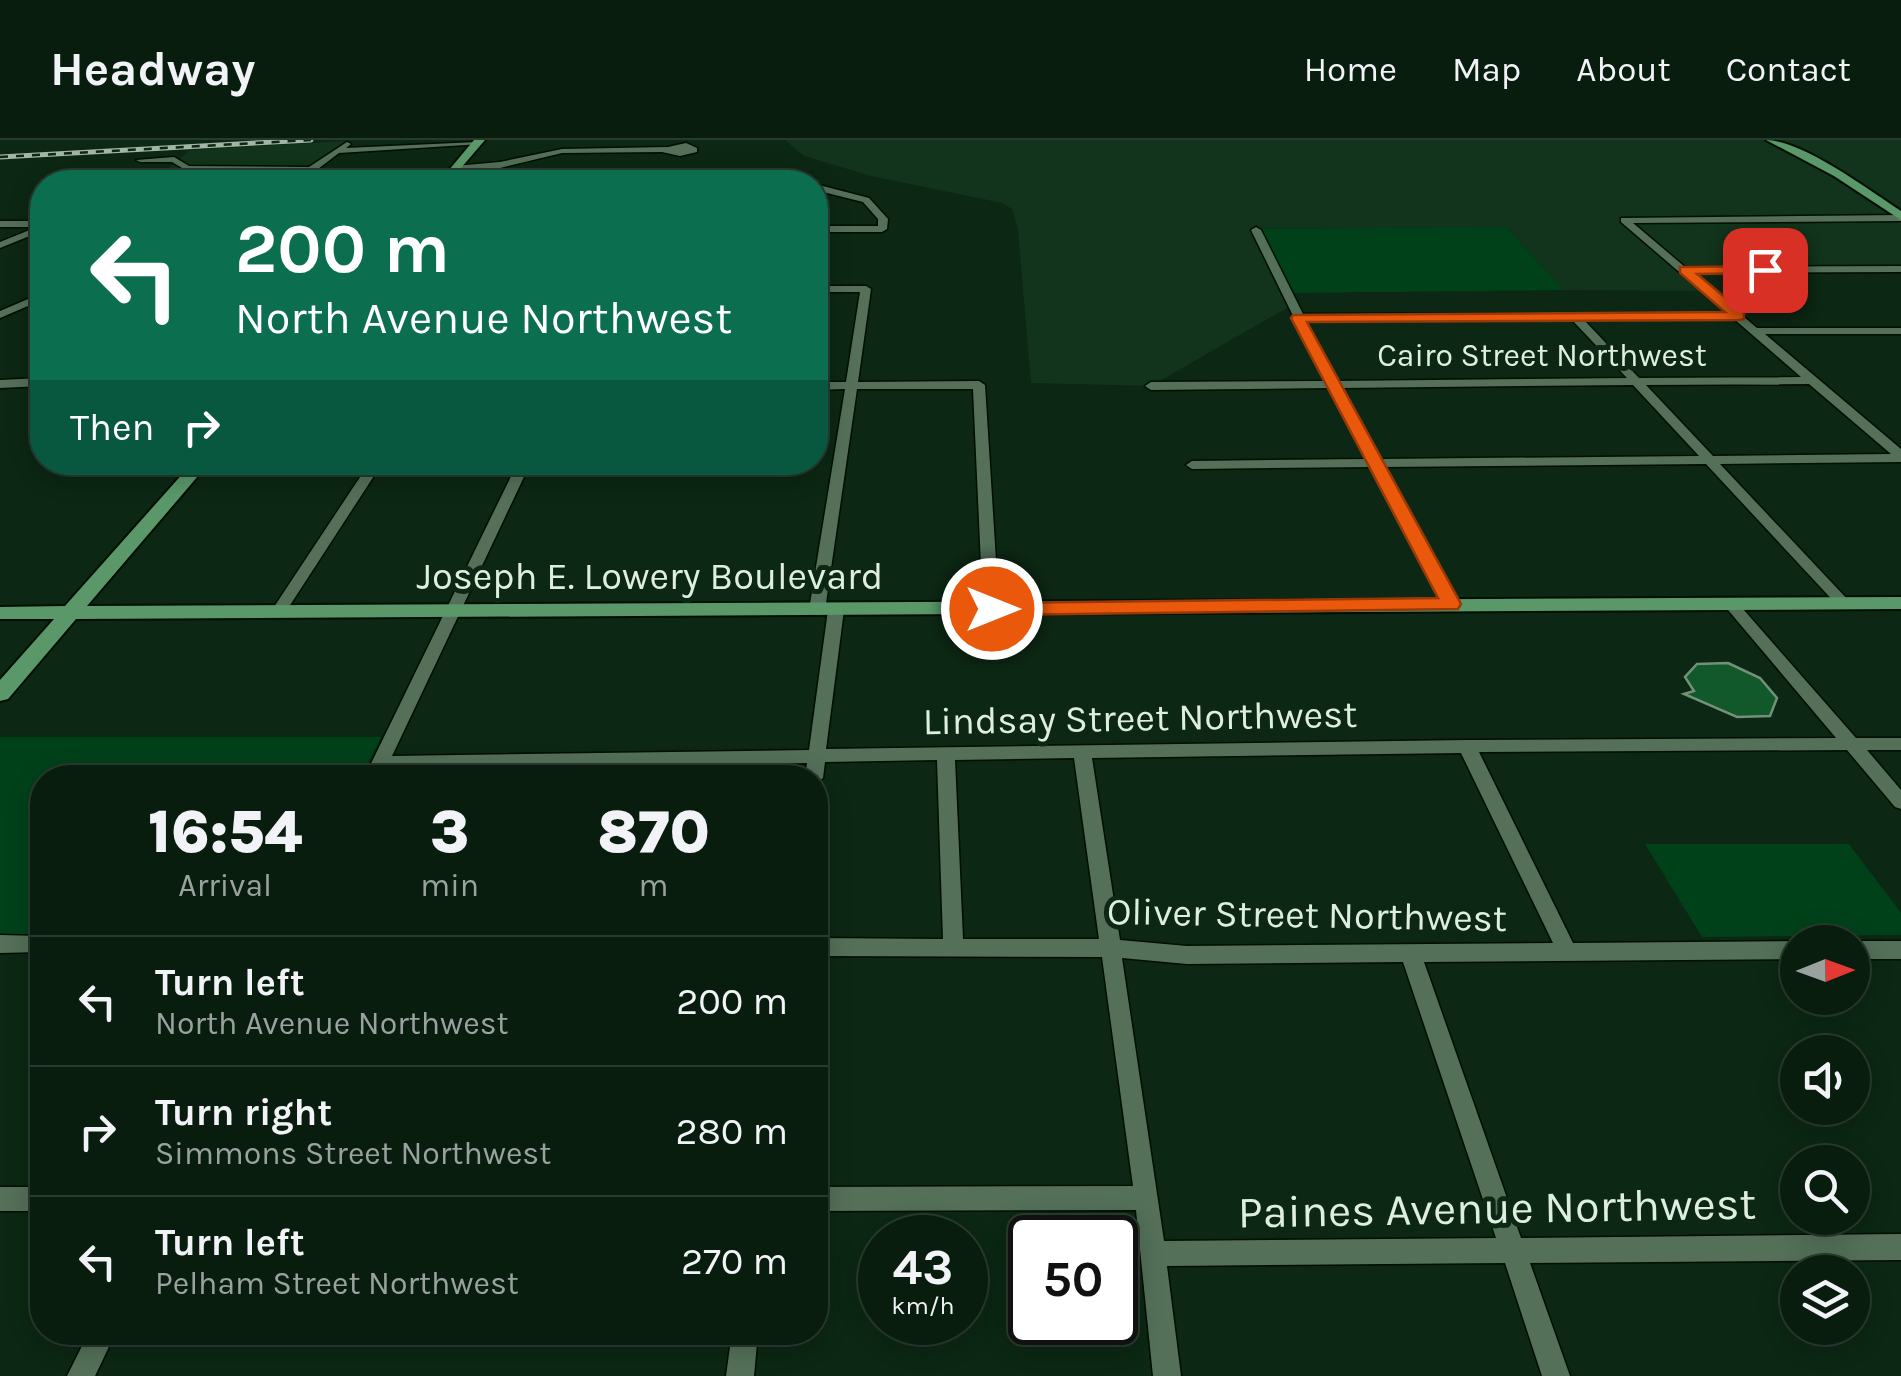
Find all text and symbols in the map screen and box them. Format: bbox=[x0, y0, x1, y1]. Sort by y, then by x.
text: Headway bbox=[50, 41, 256, 97]
text: Home bbox=[1304, 49, 1397, 90]
text: Map bbox=[1452, 49, 1521, 90]
text: About bbox=[1576, 49, 1671, 90]
text: Contact bbox=[1726, 49, 1851, 90]
text: 200 m bbox=[235, 208, 450, 290]
icon: left bbox=[70, 210, 200, 340]
pin bbox=[1723, 228, 1808, 313]
icon: arrive bbox=[1738, 243, 1793, 298]
text: North Avenue Northwest bbox=[235, 292, 732, 344]
street label: Cairo Street Northwest bbox=[1377, 337, 1707, 374]
icon: right bbox=[174, 400, 229, 455]
text: Then bbox=[70, 405, 154, 450]
street label: Joseph E. Lowery Boulevard bbox=[417, 554, 883, 599]
position arrow bbox=[940, 557, 1044, 661]
street label: Lindsay Street Northwest bbox=[922, 692, 1358, 744]
text: 16:54 bbox=[148, 797, 302, 867]
text: 3 bbox=[430, 797, 469, 867]
text: 870 bbox=[597, 797, 710, 867]
text: Arrival bbox=[178, 867, 272, 904]
text: min bbox=[420, 867, 479, 904]
text: m bbox=[639, 867, 669, 904]
street label: Oliver Street Northwest bbox=[1107, 889, 1507, 941]
north arrow bbox=[1780, 925, 1870, 1015]
map controls bbox=[1780, 925, 1870, 1345]
text: Turn left bbox=[155, 960, 305, 1005]
icon: left bbox=[70, 974, 125, 1029]
text: 200 m bbox=[676, 979, 788, 1024]
text: North Avenue Northwest bbox=[155, 1005, 509, 1042]
button: sound bbox=[1780, 1035, 1870, 1125]
text: Turn right bbox=[155, 1090, 332, 1135]
icon: right bbox=[70, 1104, 125, 1159]
text: 280 m bbox=[676, 1109, 788, 1154]
text: Simmons Street Northwest bbox=[155, 1135, 551, 1172]
button: search bbox=[1780, 1145, 1870, 1235]
street label: Paines Avenue Northwest bbox=[1237, 1177, 1757, 1239]
speed limit sign: 50 bbox=[1008, 1215, 1138, 1345]
text: Turn left bbox=[155, 1220, 305, 1265]
icon: left bbox=[70, 1234, 125, 1289]
text: 43 bbox=[893, 1238, 953, 1297]
text: 270 m bbox=[681, 1239, 788, 1284]
button: layers bbox=[1780, 1255, 1870, 1345]
text: Pelham Street Northwest bbox=[155, 1265, 519, 1302]
text: km/h bbox=[891, 1291, 955, 1320]

